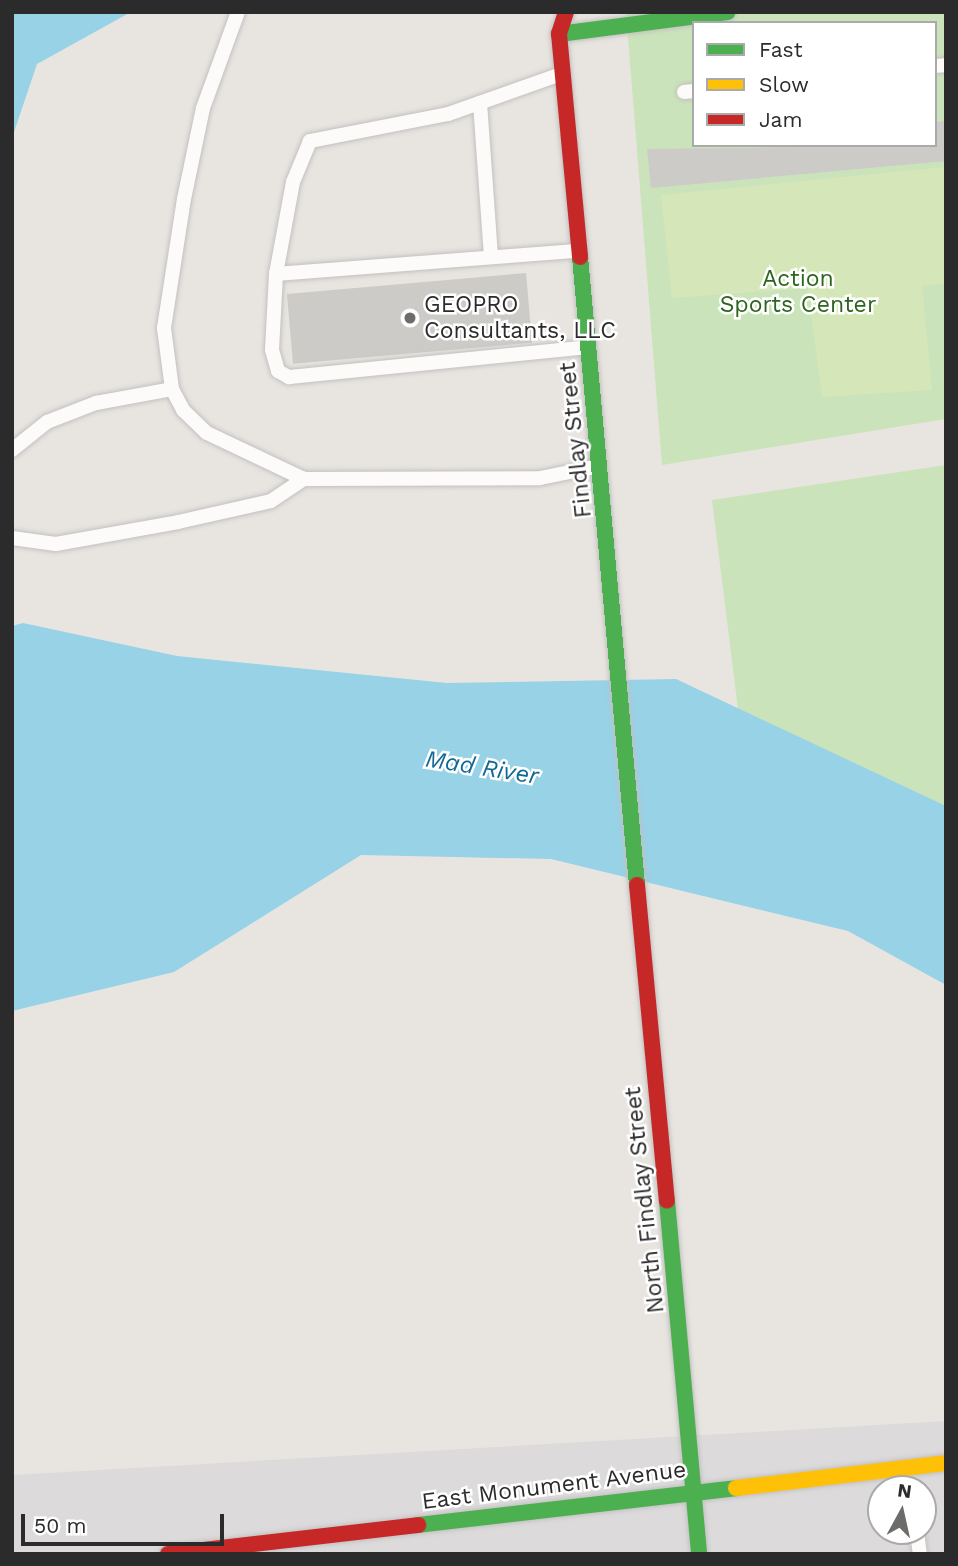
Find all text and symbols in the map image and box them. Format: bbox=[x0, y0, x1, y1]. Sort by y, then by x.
legend bbox=[692, 21, 937, 147]
text: Fast bbox=[759, 37, 803, 62]
text: Slow bbox=[759, 72, 809, 97]
text: Jam bbox=[759, 107, 802, 132]
park label: Action Sports Center bbox=[720, 265, 876, 319]
place label: GEOPRO Consultants, LLC bbox=[424, 291, 616, 345]
marker: GEOPRO Consultants, LLC bbox=[402, 310, 418, 326]
street label: Findlay Street bbox=[554, 360, 598, 520]
water label: Mad River bbox=[423, 745, 541, 791]
street label: North Findlay Street bbox=[619, 1085, 671, 1315]
street label: East Monument Avenue bbox=[420, 1456, 688, 1516]
north arrow bbox=[867, 1475, 937, 1545]
text: N bbox=[896, 1478, 913, 1503]
scale bar bbox=[24, 1500, 228, 1544]
text: 50 m bbox=[34, 1513, 86, 1538]

